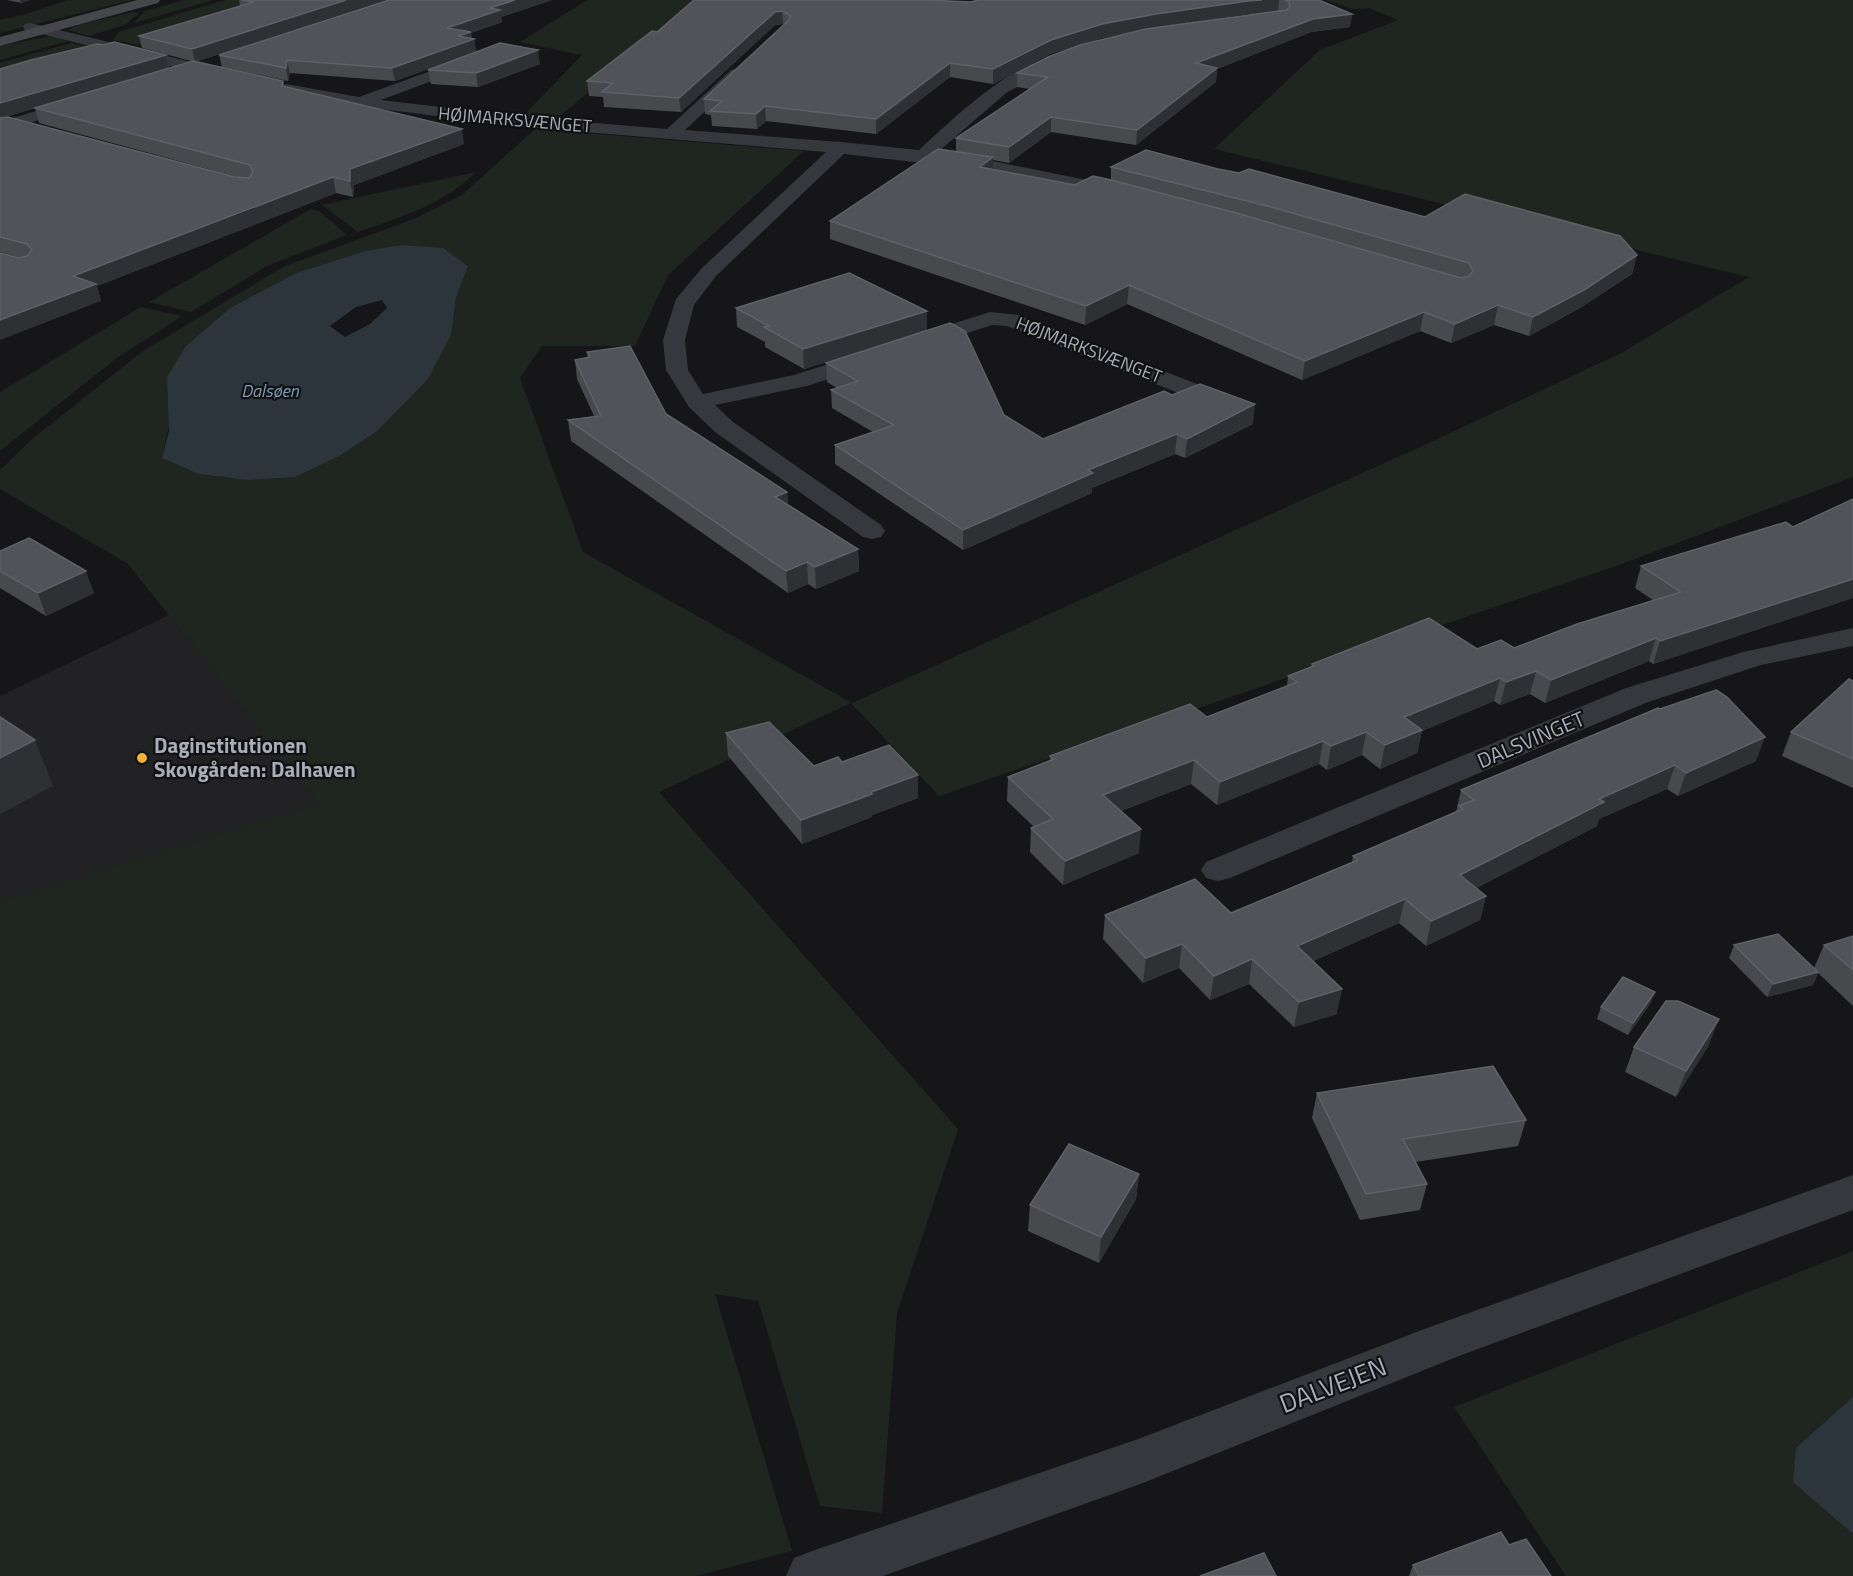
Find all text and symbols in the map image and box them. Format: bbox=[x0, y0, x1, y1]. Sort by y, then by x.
street label: HØJMARKSVÆNGET bbox=[437, 99, 593, 140]
street label: HØJMARKSVÆNGET bbox=[1012, 309, 1166, 390]
water label: Dalsøen bbox=[241, 377, 300, 404]
street label: DALSVINGET bbox=[1472, 702, 1589, 776]
place label: Daginstitutionen Skovgården: Dalhaven bbox=[154, 729, 356, 785]
marker: Daginstitutionen Skovgården: Dalhaven bbox=[135, 751, 149, 765]
street label: DALVEJEN bbox=[1274, 1346, 1392, 1423]

